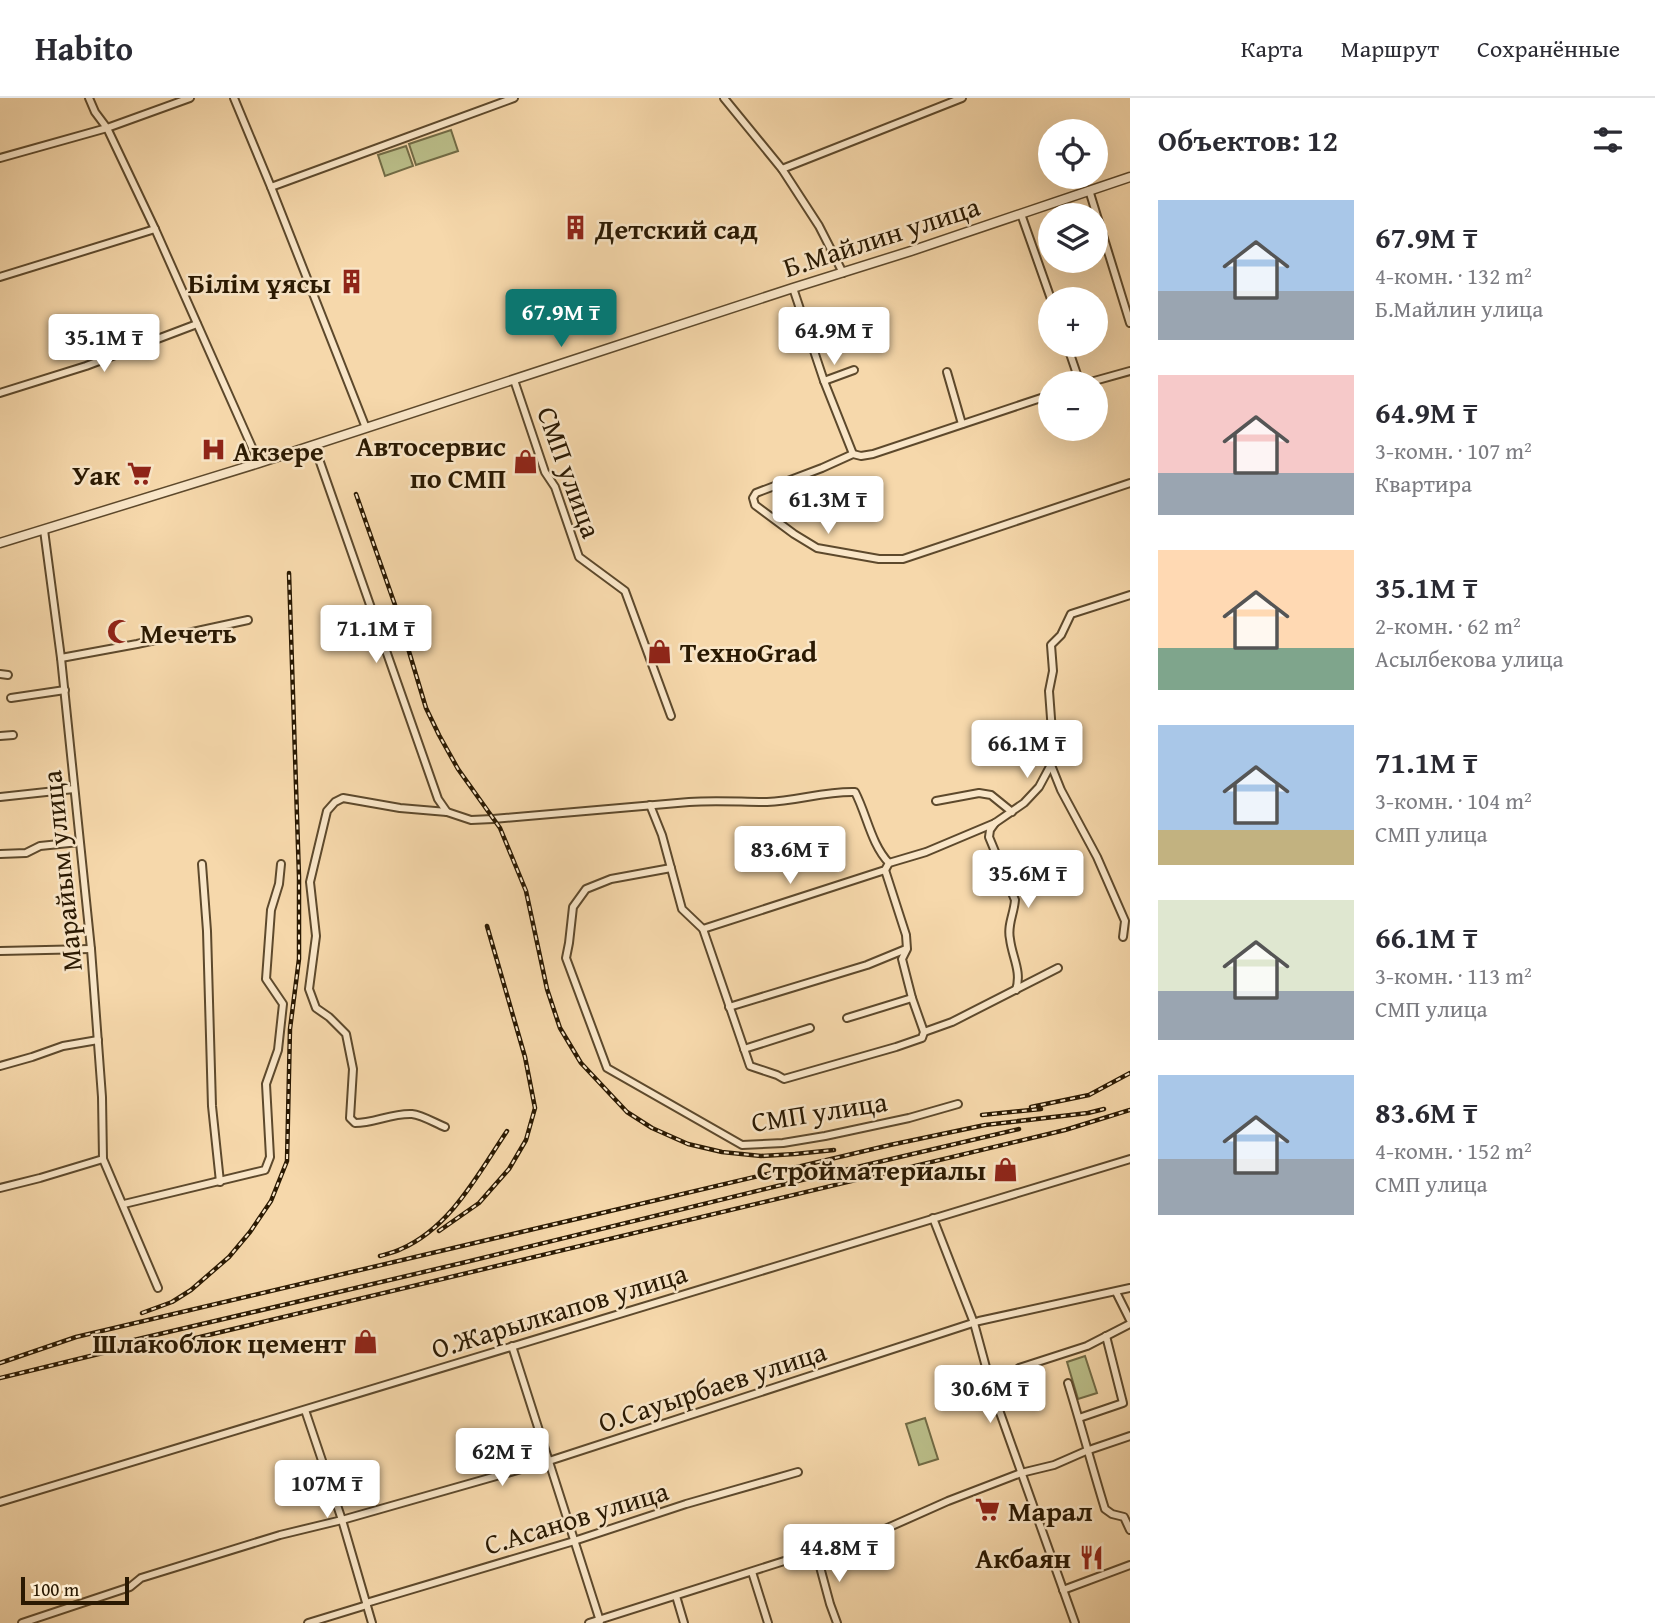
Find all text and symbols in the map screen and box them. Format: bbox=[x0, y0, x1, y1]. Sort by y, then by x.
text: Habito bbox=[35, 24, 133, 72]
text: Карта bbox=[1241, 31, 1303, 66]
text: Маршрут bbox=[1341, 31, 1439, 66]
text: Сохранённые bbox=[1477, 31, 1620, 66]
text: Объектов: 12 bbox=[1158, 118, 1338, 162]
map controls bbox=[1038, 119, 1108, 441]
button: locate bbox=[1038, 119, 1108, 189]
icon: filters bbox=[1589, 121, 1627, 159]
street label: Б.Майлин улица bbox=[777, 185, 985, 287]
button: layers bbox=[1038, 203, 1108, 273]
place label: Детский сад bbox=[594, 208, 758, 249]
building icon: Детский сад bbox=[561, 214, 589, 242]
text: 67.9M ₸ bbox=[1375, 215, 1478, 259]
icon: home bbox=[1214, 228, 1298, 312]
text: 4-комн. · 132 m² bbox=[1375, 259, 1532, 292]
place label: Білім ұясы bbox=[188, 262, 331, 303]
building icon: Білім ұясы bbox=[337, 268, 365, 296]
button: + bbox=[1038, 287, 1108, 357]
pin: 67.9M ₸ bbox=[496, 289, 626, 349]
text: Б.Майлин улица bbox=[1375, 292, 1543, 325]
text: 67.9M ₸ bbox=[521, 295, 601, 328]
pin: 64.9M ₸ bbox=[769, 308, 899, 367]
text: 64.9M ₸ bbox=[794, 313, 874, 346]
pin: 35.1M ₸ bbox=[39, 314, 169, 374]
text: 35.1M ₸ bbox=[64, 320, 144, 353]
button: − bbox=[1038, 371, 1108, 441]
text: 64.9M ₸ bbox=[1375, 390, 1478, 434]
street label: СМП улица bbox=[527, 401, 613, 544]
icon: home bbox=[1214, 403, 1298, 487]
place label: Автосервис по СМП bbox=[356, 425, 506, 498]
place label: Акзере bbox=[233, 430, 324, 471]
text: 3-комн. · 107 m² bbox=[1375, 434, 1532, 467]
hospital icon: Акзере bbox=[199, 436, 227, 464]
shop icon: Автосервис по СМП bbox=[512, 447, 540, 475]
place label: Уак bbox=[72, 454, 121, 495]
supermarket icon: Уак bbox=[126, 460, 154, 488]
text: Квартира bbox=[1375, 467, 1472, 500]
pin: 61.3M ₸ bbox=[763, 476, 893, 536]
text: 61.3M ₸ bbox=[788, 482, 868, 515]
text: 35.1M ₸ bbox=[1375, 565, 1478, 609]
icon: home bbox=[1214, 578, 1298, 662]
pin: 71.1M ₸ bbox=[311, 606, 441, 665]
text: 2-комн. · 62 m² bbox=[1375, 609, 1521, 642]
text: 71.1M ₸ bbox=[336, 611, 416, 644]
place label: Мечеть bbox=[140, 612, 237, 653]
mosque icon: Мечеть bbox=[106, 618, 134, 646]
place label: ТехноGrad bbox=[680, 631, 818, 672]
shop icon: ТехноGrad bbox=[646, 637, 674, 665]
text: Асылбекова улица bbox=[1375, 642, 1564, 675]
pin: 66.1M ₸ bbox=[962, 720, 1092, 780]
text: 66.1M ₸ bbox=[987, 726, 1067, 759]
text: 71.1M ₸ bbox=[1375, 740, 1478, 784]
icon: home bbox=[1214, 753, 1298, 837]
street label: Марайым улица bbox=[30, 768, 92, 973]
text: 3-комн. · 104 m² bbox=[1375, 784, 1532, 817]
text: СМП улица bbox=[1375, 817, 1488, 850]
pin: 83.6M ₸ bbox=[725, 826, 855, 886]
text: 83.6M ₸ bbox=[750, 832, 830, 865]
pin: 35.6M ₸ bbox=[963, 850, 1093, 910]
text: 35.6M ₸ bbox=[988, 856, 1068, 889]
text: 66.1M ₸ bbox=[1375, 915, 1478, 959]
icon: home bbox=[1214, 928, 1298, 1012]
text: 3-комн. · 113 m² bbox=[1375, 959, 1532, 992]
text: СМП улица bbox=[1375, 992, 1488, 1025]
street label: СМП улица bbox=[748, 1080, 891, 1142]
text: 83.6M ₸ bbox=[1375, 1090, 1478, 1134]
icon: home bbox=[1214, 1103, 1298, 1187]
text: 4-комн. · 152 m² bbox=[1375, 1134, 1532, 1167]
place label: Стройматериалы bbox=[757, 1149, 986, 1190]
shop icon: Стройматериалы bbox=[992, 1155, 1020, 1183]
text: СМП улица bbox=[1375, 1167, 1488, 1200]
street label: О.Жарылкапов улица bbox=[426, 1251, 693, 1368]
place label: Шлакоблок цемент bbox=[93, 1322, 346, 1363]
shop icon: Шлакоблок цемент bbox=[352, 1328, 380, 1356]
street label: О.Сауырбаев улица bbox=[593, 1330, 832, 1442]
pin: 30.6M ₸ bbox=[925, 1366, 1055, 1425]
text: 30.6M ₸ bbox=[950, 1371, 1030, 1404]
pin: 62M ₸ bbox=[453, 1428, 551, 1488]
text: 62M ₸ bbox=[472, 1434, 532, 1467]
pin: 107M ₸ bbox=[270, 1460, 384, 1520]
text: 107M ₸ bbox=[291, 1466, 363, 1499]
street label: С.Асанов улица bbox=[479, 1469, 674, 1564]
place label: Марал bbox=[1008, 1490, 1093, 1531]
supermarket icon: Марал bbox=[974, 1496, 1002, 1524]
pin: 44.8M ₸ bbox=[774, 1524, 904, 1584]
text: 44.8M ₸ bbox=[799, 1530, 879, 1563]
place label: Акбаян bbox=[975, 1537, 1071, 1578]
restaurant icon: Акбаян bbox=[1077, 1543, 1105, 1571]
scale bar bbox=[21, 1574, 130, 1606]
text: 100 m bbox=[32, 1575, 79, 1603]

